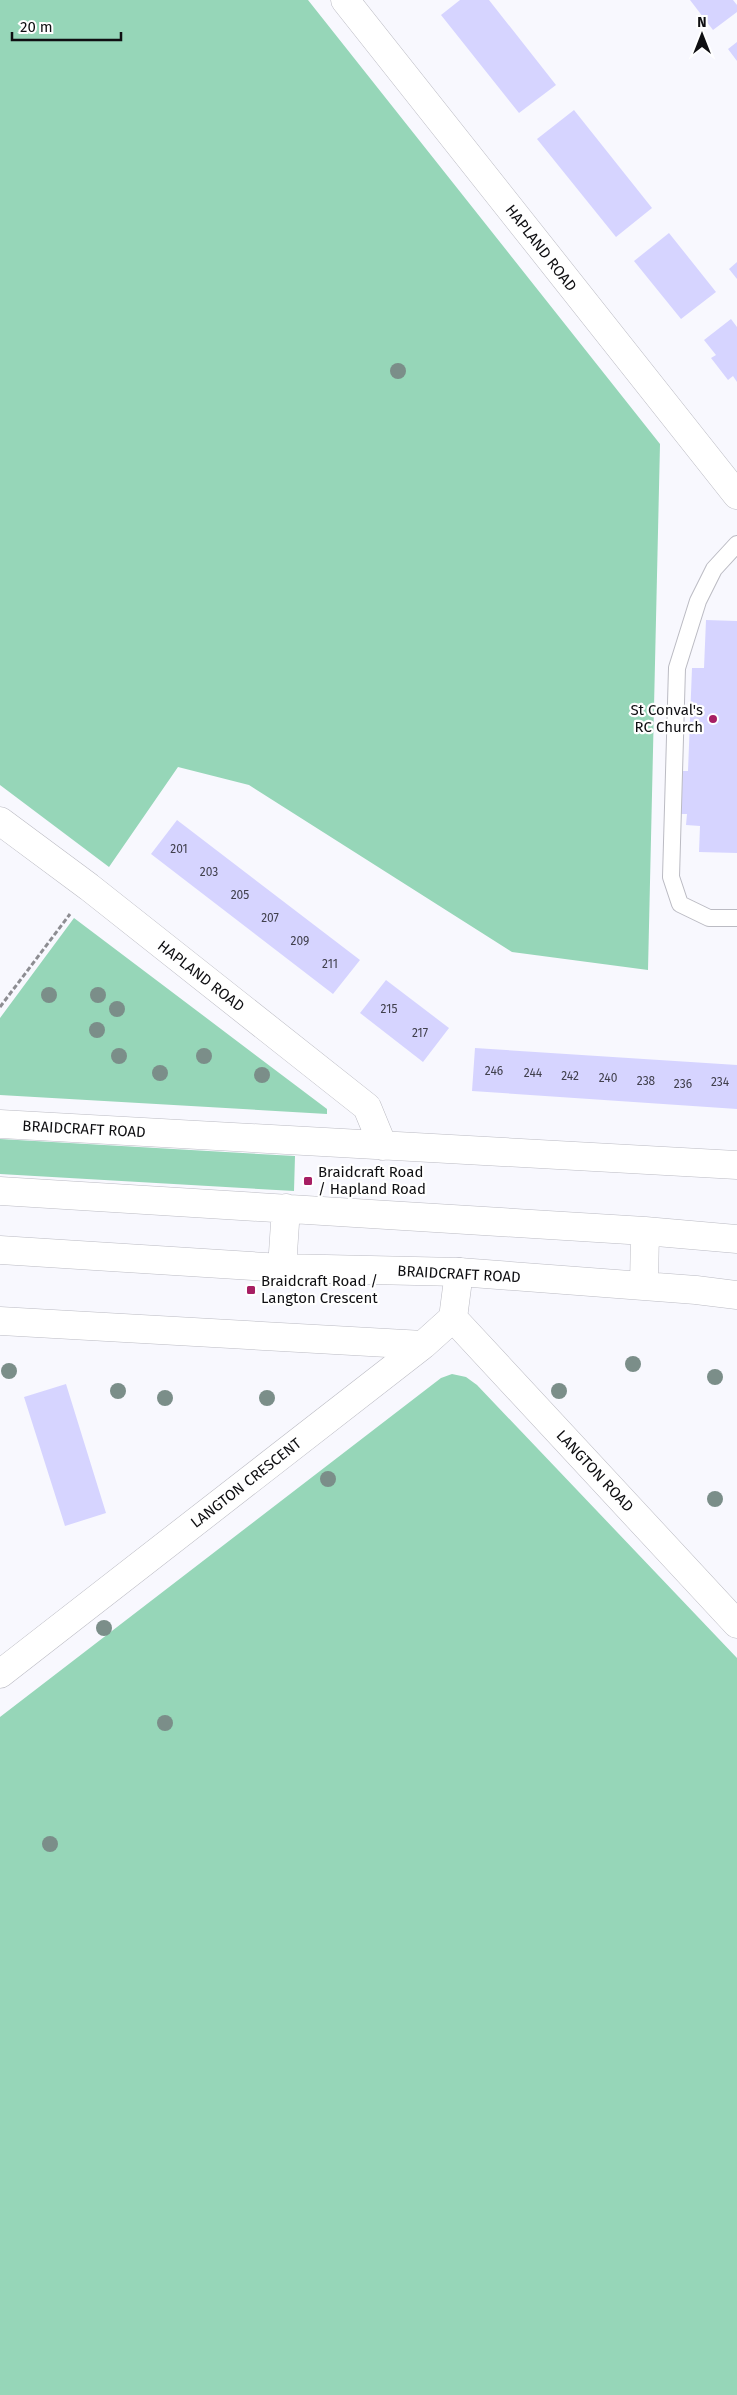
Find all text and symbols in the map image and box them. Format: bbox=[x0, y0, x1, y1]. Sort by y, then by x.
scale bar bbox=[12, 10, 121, 42]
north arrow bbox=[677, 10, 727, 60]
text: N bbox=[697, 14, 707, 31]
text: 20 m bbox=[20, 18, 53, 36]
street label: HAPLAND ROAD bbox=[502, 201, 580, 295]
place label: St Conval's RC Church bbox=[630, 701, 703, 736]
marker: St Conval's RC Church bbox=[707, 713, 719, 725]
house number: 201 bbox=[170, 842, 188, 856]
house number: 203 bbox=[200, 865, 218, 879]
house number: 205 bbox=[231, 888, 249, 902]
house number: 207 bbox=[261, 911, 279, 925]
house number: 209 bbox=[291, 934, 309, 948]
street label: HAPLAND ROAD bbox=[154, 937, 248, 1015]
house number: 211 bbox=[322, 957, 338, 971]
house number: 215 bbox=[381, 1002, 397, 1016]
house number: 217 bbox=[412, 1026, 428, 1040]
house number: 246 bbox=[485, 1064, 503, 1078]
house number: 244 bbox=[524, 1066, 543, 1080]
house number: 242 bbox=[561, 1069, 579, 1083]
house number: 240 bbox=[599, 1071, 618, 1085]
house number: 238 bbox=[637, 1074, 656, 1088]
house number: 234 bbox=[711, 1075, 730, 1089]
house number: 236 bbox=[674, 1077, 692, 1091]
street label: BRAIDCRAFT ROAD bbox=[22, 1117, 146, 1141]
place label: Braidcraft Road / Hapland Road bbox=[318, 1163, 426, 1198]
marker: Braidcraft Road / Hapland Road bbox=[302, 1175, 314, 1187]
street label: BRAIDCRAFT ROAD bbox=[397, 1262, 521, 1286]
place label: Braidcraft Road / Langton Crescent bbox=[261, 1272, 378, 1307]
marker: Braidcraft Road / Langton Crescent bbox=[245, 1284, 257, 1296]
street label: LANGTON ROAD bbox=[553, 1427, 637, 1515]
street label: LANGTON CRESCENT bbox=[187, 1434, 305, 1532]

